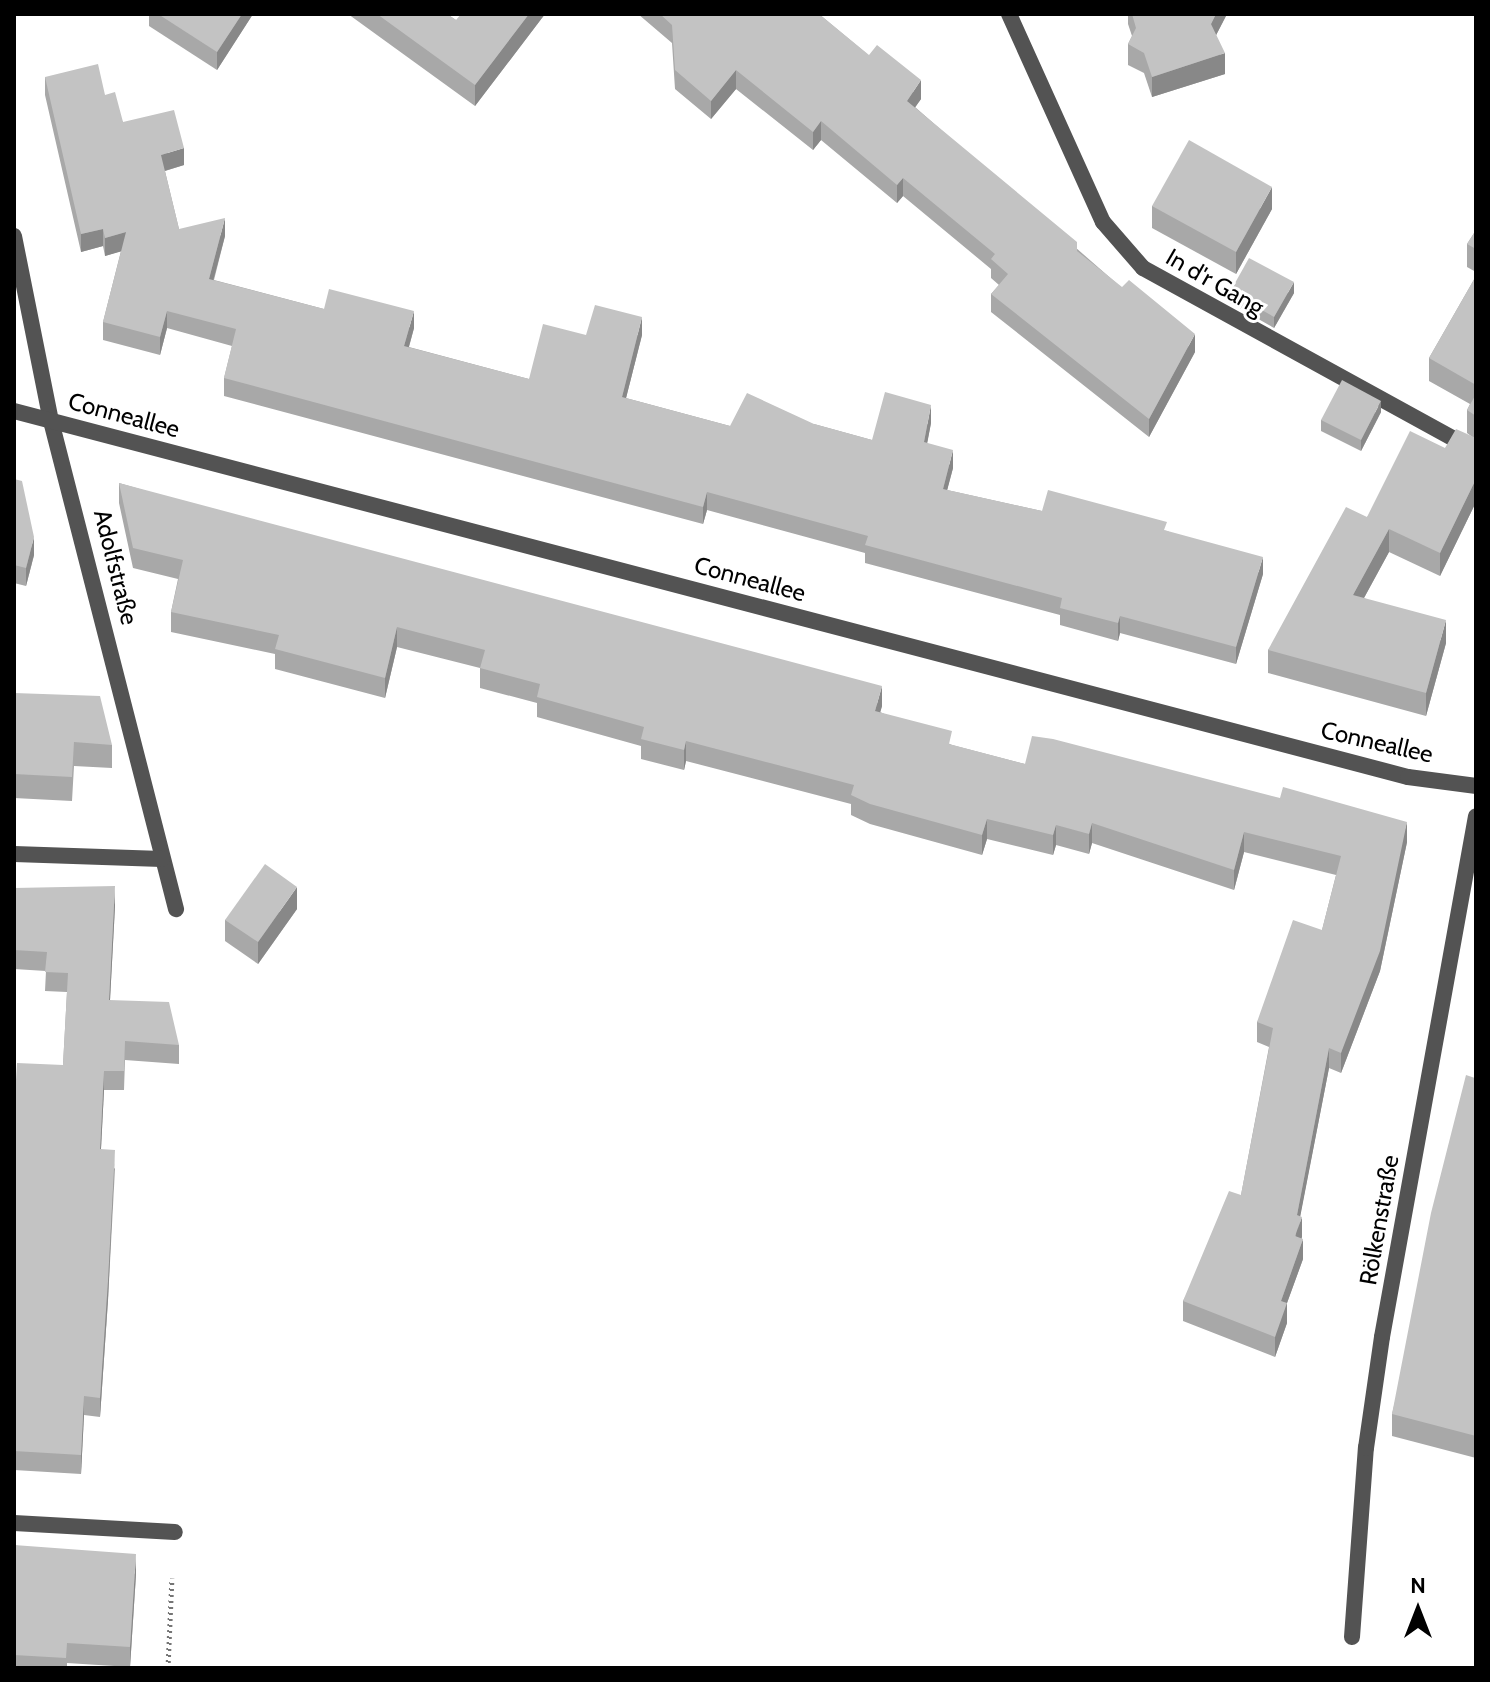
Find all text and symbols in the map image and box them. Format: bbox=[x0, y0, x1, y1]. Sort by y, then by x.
street label: In d'r Gang bbox=[1161, 242, 1269, 322]
street label: Conneallee bbox=[65, 386, 183, 444]
street label: Adolfstraße bbox=[88, 506, 144, 628]
street label: Conneallee bbox=[691, 550, 809, 608]
street label: Conneallee bbox=[1318, 715, 1436, 769]
street label: Rölkenstraße bbox=[1353, 1153, 1405, 1287]
north arrow bbox=[1378, 1570, 1458, 1650]
text: N bbox=[1410, 1572, 1426, 1599]

